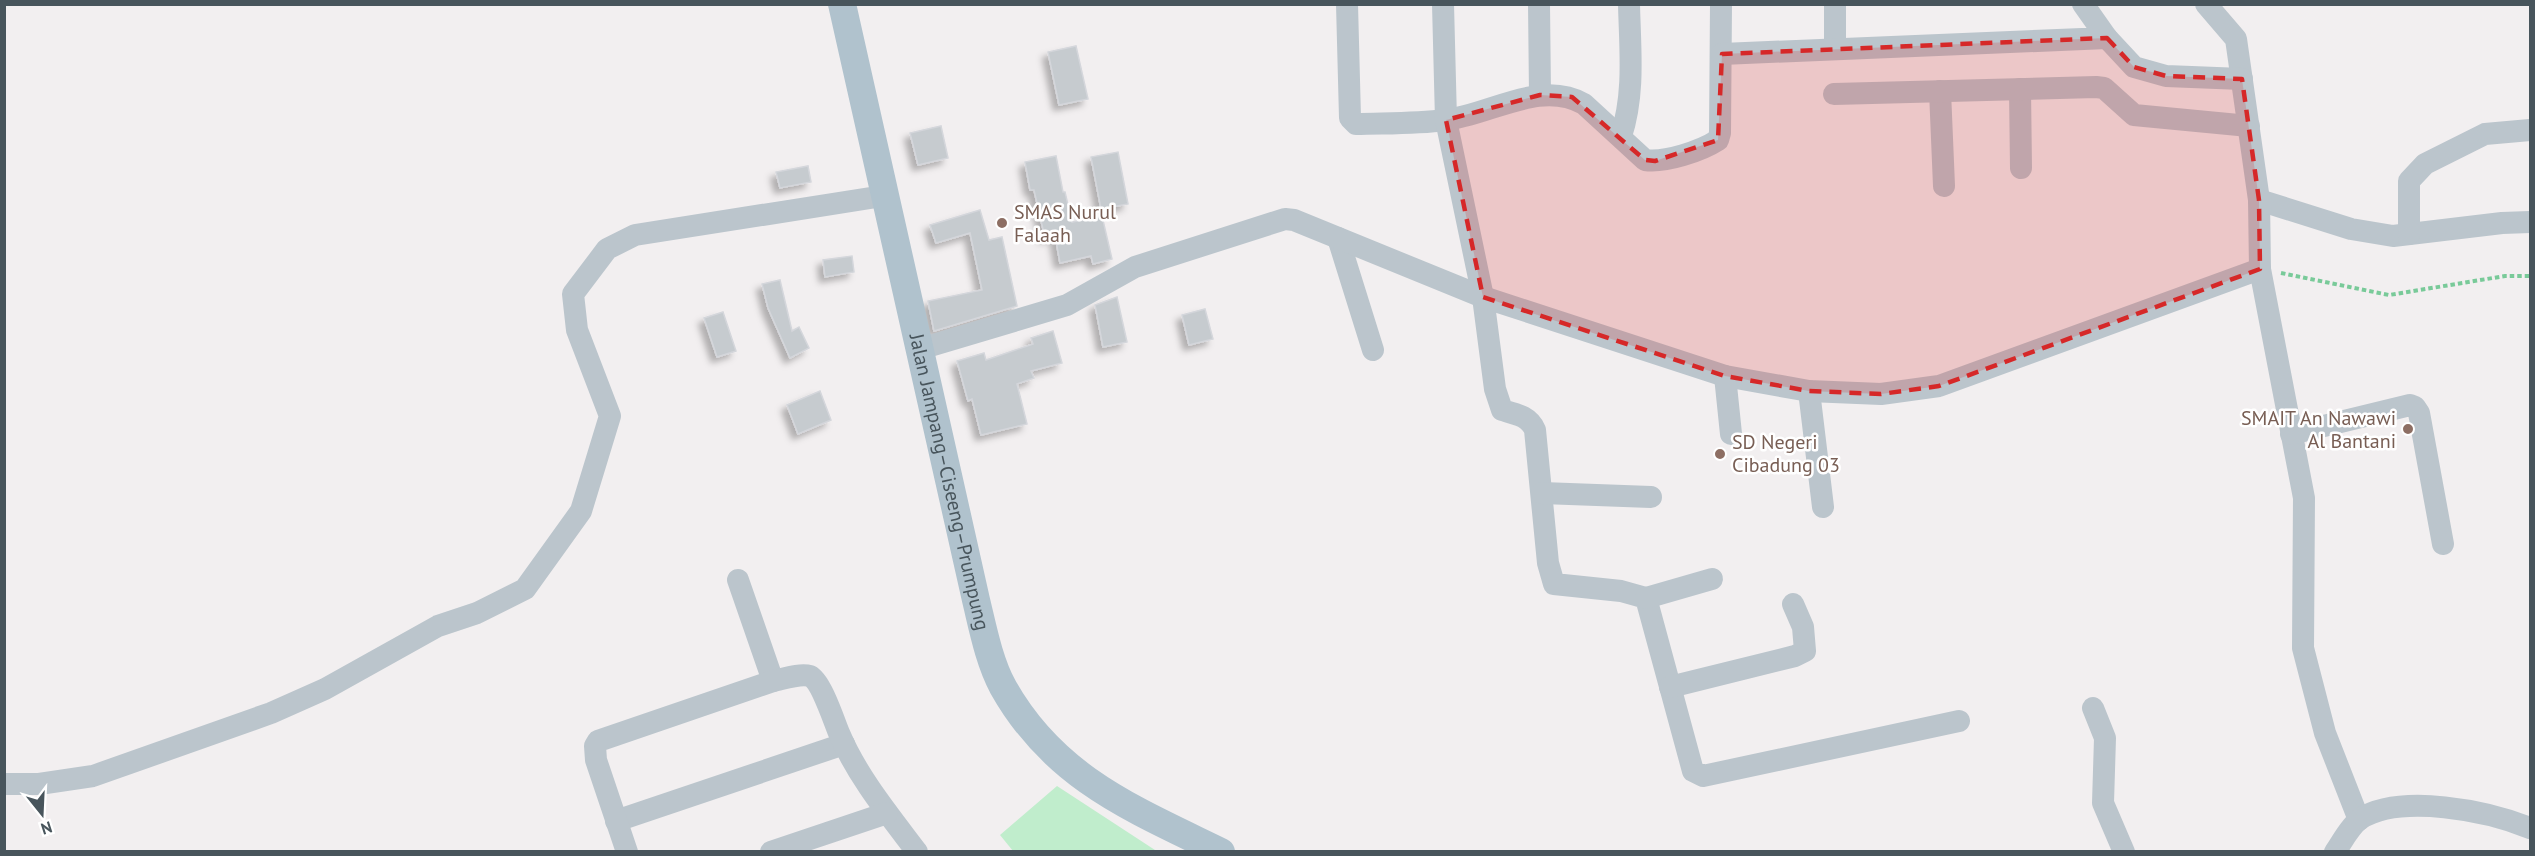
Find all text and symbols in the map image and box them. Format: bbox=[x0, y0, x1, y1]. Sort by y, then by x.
place label: SMAS Nurul Falaah bbox=[1014, 199, 1116, 248]
marker: SMAS Nurul Falaah bbox=[995, 216, 1009, 230]
street label: Jalan Jampang–Ciseeng–Prumpung bbox=[903, 330, 996, 633]
place label: SMAIT An Nawawi Al Bantani bbox=[2241, 405, 2396, 454]
marker: SMAIT An Nawawi Al Bantani bbox=[2401, 422, 2415, 436]
place label: SD Negeri Cibadung 03 bbox=[1732, 429, 1840, 478]
marker: SD Negeri Cibadung 03 bbox=[1713, 447, 1727, 461]
north arrow bbox=[12, 784, 72, 844]
text: N bbox=[39, 817, 55, 839]

